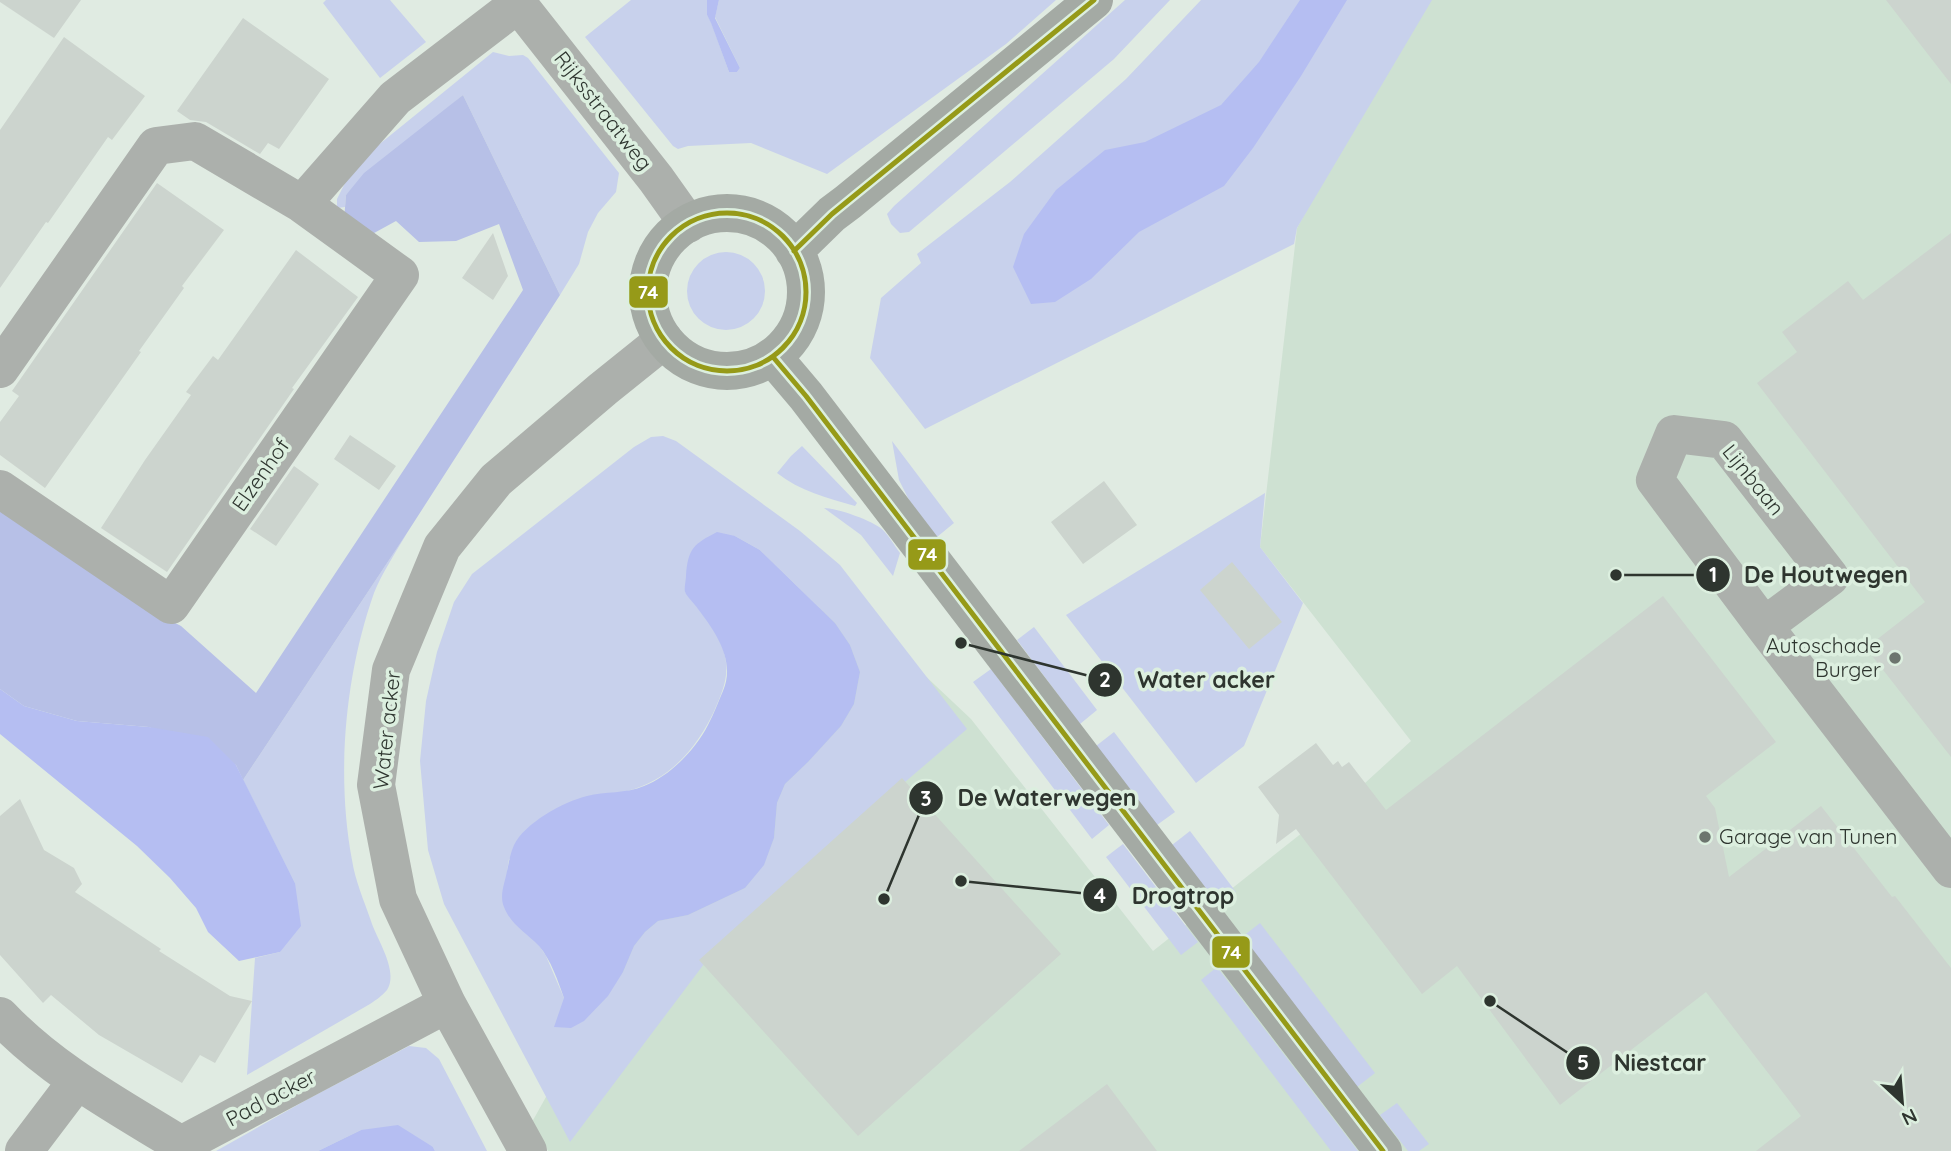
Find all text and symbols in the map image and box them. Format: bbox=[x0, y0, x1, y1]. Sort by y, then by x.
street label: Rijksstraatweg bbox=[549, 46, 658, 175]
line badge: 74 bbox=[628, 275, 669, 309]
text: 74 bbox=[638, 280, 658, 304]
street label: Elzenhof bbox=[226, 433, 295, 516]
street label: Lijnbaan bbox=[1717, 439, 1790, 520]
line badge: 74 bbox=[907, 538, 947, 571]
text: 74 bbox=[917, 542, 937, 566]
callout: De Houtwegen bbox=[1695, 553, 1922, 597]
text: De Houtwegen bbox=[1744, 560, 1908, 589]
text: 1 bbox=[1709, 561, 1717, 587]
place label: Autoschade Burger bbox=[1766, 632, 1881, 682]
marker: Autoschade Burger bbox=[1887, 650, 1903, 666]
callout: Water acker bbox=[1088, 658, 1288, 702]
text: Water acker bbox=[1137, 665, 1275, 694]
text: 2 bbox=[1099, 666, 1111, 692]
street label: Water acker bbox=[367, 669, 405, 791]
callout: De Waterwegen bbox=[908, 776, 1150, 820]
text: De Waterwegen bbox=[957, 783, 1137, 812]
text: 3 bbox=[920, 785, 932, 811]
place label: Garage van Tunen bbox=[1719, 823, 1897, 849]
marker: Garage van Tunen bbox=[1697, 829, 1713, 845]
callout: Drogtrop bbox=[1083, 873, 1248, 917]
text: Drogtrop bbox=[1132, 881, 1234, 910]
text: 4 bbox=[1094, 882, 1106, 908]
line badge: 74 bbox=[1211, 935, 1251, 969]
text: 74 bbox=[1221, 940, 1241, 964]
callout: Niestcar bbox=[1565, 1041, 1721, 1085]
text: Niestcar bbox=[1614, 1048, 1706, 1077]
text: 5 bbox=[1577, 1049, 1589, 1075]
street label: Pad acker bbox=[221, 1063, 320, 1132]
north arrow bbox=[1867, 1067, 1937, 1137]
text: N bbox=[1898, 1103, 1921, 1131]

